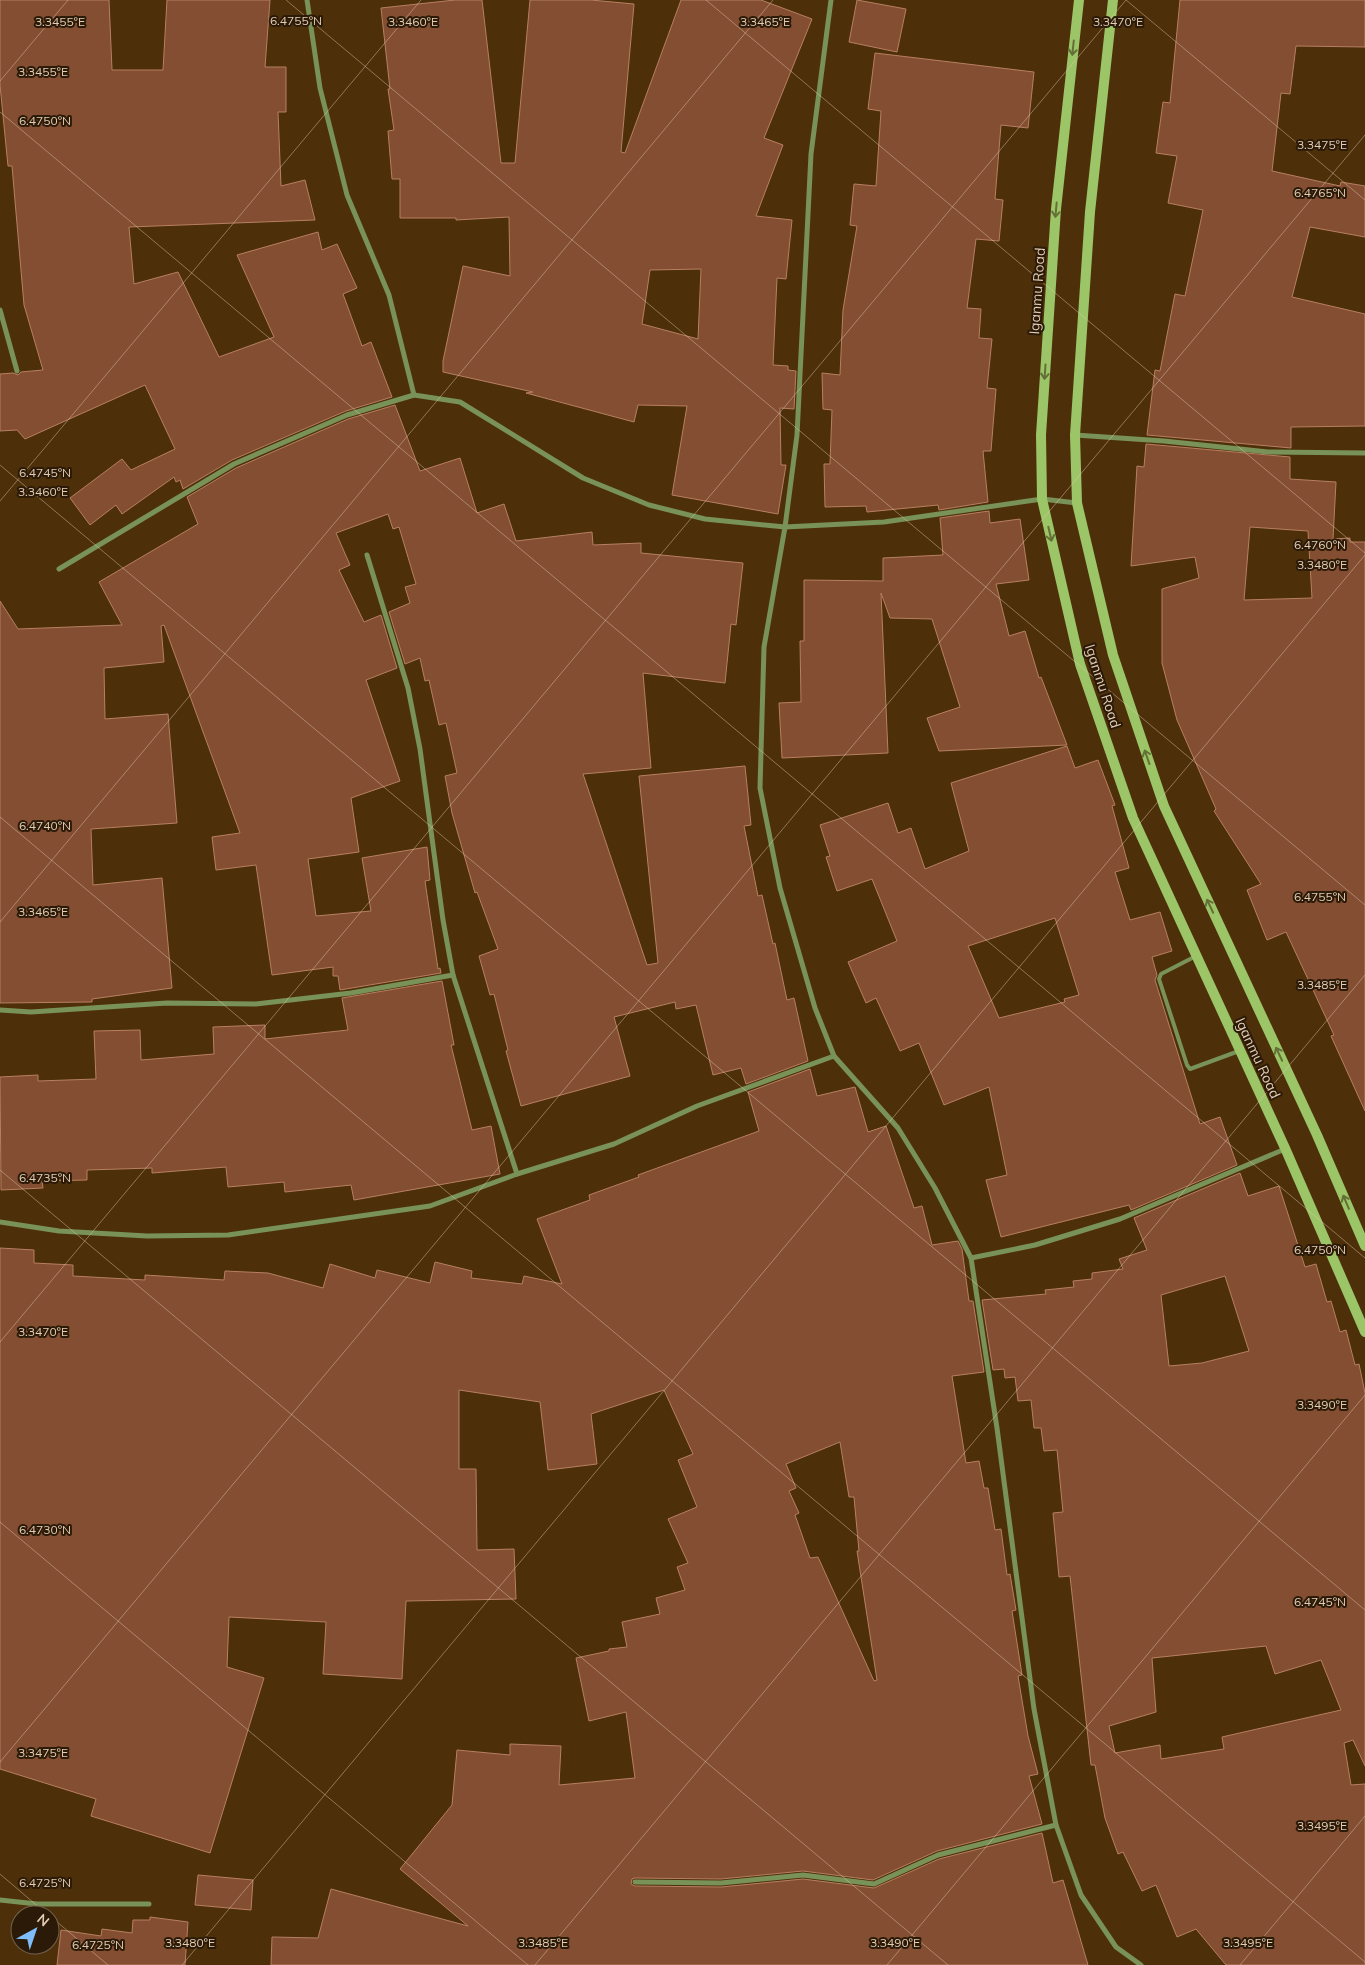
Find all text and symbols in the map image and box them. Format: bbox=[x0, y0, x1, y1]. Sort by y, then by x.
text: 6.4755°N bbox=[270, 13, 322, 28]
text: 3.3455°E bbox=[35, 14, 85, 29]
text: 3.3460°E bbox=[388, 14, 438, 29]
text: 3.3465°E bbox=[740, 14, 790, 29]
text: 3.3470°E bbox=[1093, 14, 1143, 29]
one-way arrow bbox=[1069, 40, 1078, 56]
text: 3.3455°E bbox=[18, 64, 68, 79]
text: 6.4750°N bbox=[19, 113, 71, 128]
text: 3.3475°E bbox=[1297, 137, 1347, 152]
text: 6.4765°N bbox=[1294, 185, 1346, 200]
one-way arrow bbox=[1052, 202, 1061, 218]
street label: Iganmu Road bbox=[1025, 247, 1049, 335]
one-way arrow bbox=[1041, 364, 1050, 380]
text: 6.4745°N bbox=[19, 465, 71, 480]
text: 3.3460°E bbox=[18, 484, 68, 499]
one-way arrow bbox=[1046, 525, 1055, 541]
text: 6.4760°N bbox=[1294, 537, 1346, 552]
text: 3.3480°E bbox=[1297, 557, 1347, 572]
street label: Iganmu Road bbox=[1081, 642, 1125, 730]
one-way arrow bbox=[1142, 749, 1151, 765]
text: 6.4740°N bbox=[19, 818, 71, 833]
text: 6.4755°N bbox=[1294, 889, 1346, 904]
one-way arrow bbox=[1205, 899, 1215, 914]
text: 3.3465°E bbox=[18, 904, 68, 919]
text: 3.3485°E bbox=[1297, 977, 1347, 992]
street label: Iganmu Road bbox=[1231, 1015, 1285, 1101]
one-way arrow bbox=[1273, 1047, 1283, 1062]
text: 6.4735°N bbox=[19, 1170, 71, 1185]
one-way arrow bbox=[1340, 1195, 1350, 1210]
text: 6.4750°N bbox=[1294, 1242, 1346, 1257]
text: 3.3470°E bbox=[18, 1324, 68, 1339]
text: 3.3490°E bbox=[1297, 1397, 1347, 1412]
text: 6.4730°N bbox=[19, 1522, 71, 1537]
text: 6.4745°N bbox=[1294, 1594, 1346, 1609]
text: 3.3475°E bbox=[18, 1745, 68, 1760]
text: 3.3495°E bbox=[1297, 1818, 1347, 1833]
text: 6.4725°N bbox=[19, 1875, 71, 1890]
north arrow bbox=[10, 1905, 60, 1955]
text: N bbox=[34, 1910, 53, 1930]
text: 3.3480°E bbox=[165, 1935, 215, 1950]
text: 3.3485°E bbox=[518, 1935, 568, 1950]
text: 3.3490°E bbox=[870, 1935, 920, 1950]
text: 3.3495°E bbox=[1223, 1935, 1273, 1950]
text: 6.4725°N bbox=[72, 1937, 124, 1952]

